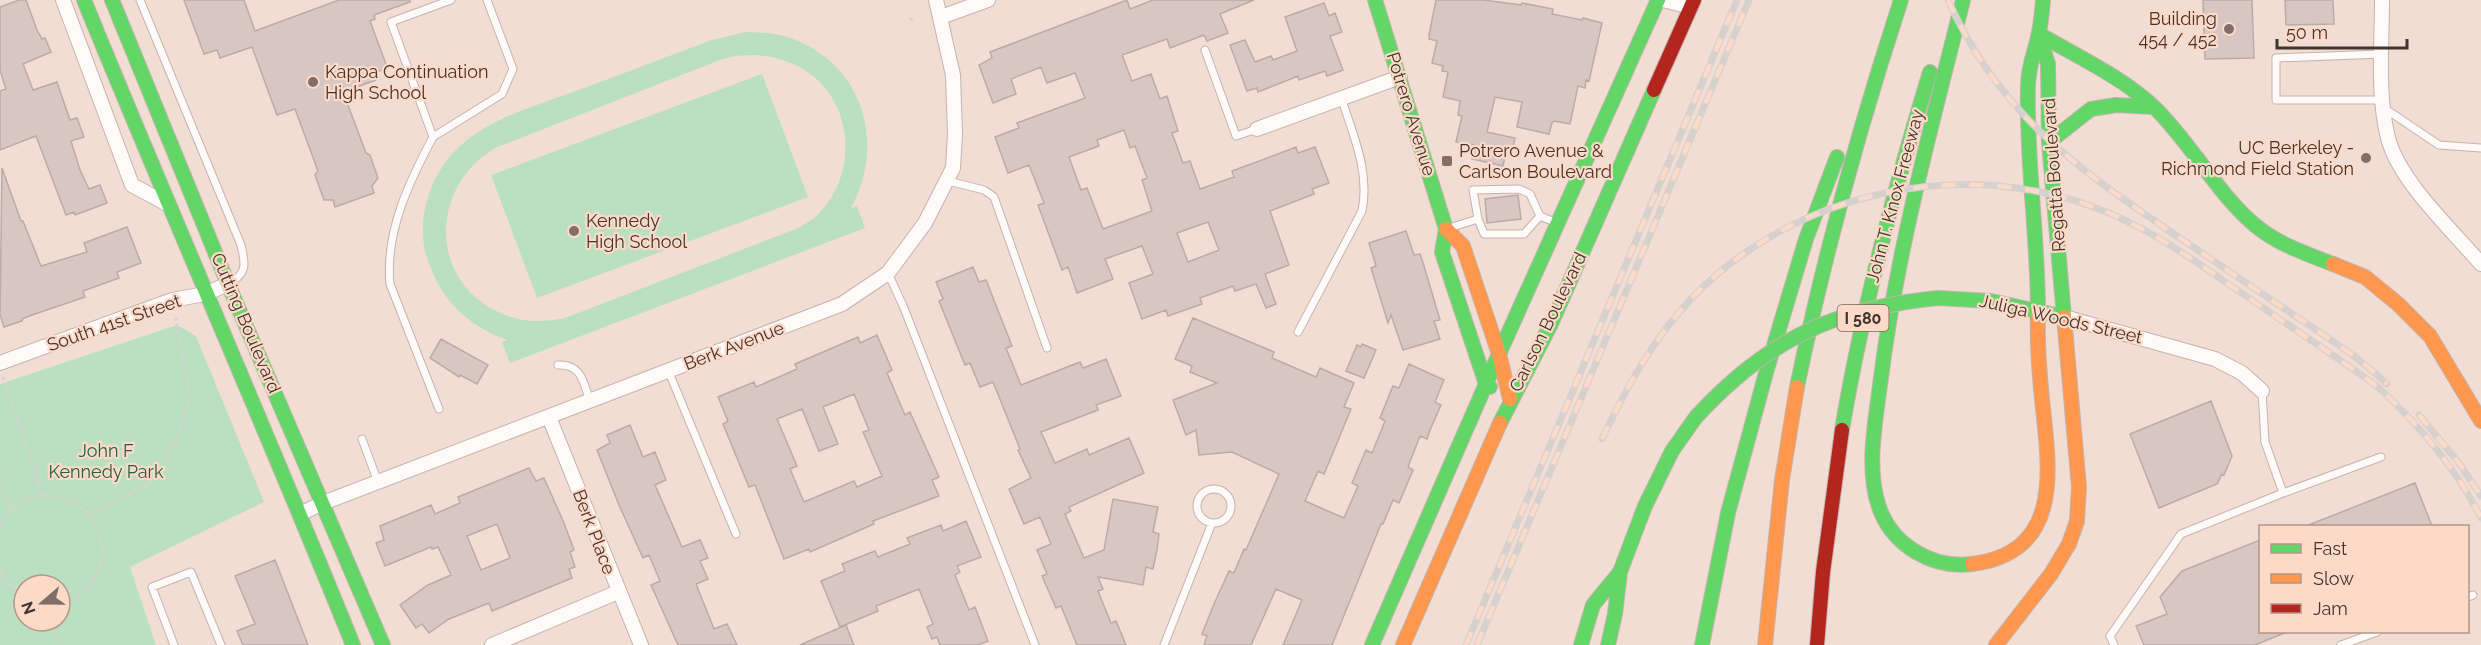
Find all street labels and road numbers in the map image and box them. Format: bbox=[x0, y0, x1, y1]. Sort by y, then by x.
street label: Potrero Avenue bbox=[1383, 50, 1440, 179]
street label: Regatta Boulevard bbox=[2038, 97, 2069, 253]
street label: John T. Knox Freeway bbox=[1861, 107, 1928, 285]
street label: Carlson Boulevard bbox=[1505, 248, 1591, 395]
street label: Cutting Boulevard bbox=[207, 250, 285, 396]
street label: South 41st Street bbox=[44, 290, 184, 355]
street label: Juliga Woods Street bbox=[1978, 290, 2145, 347]
road number: I 580 bbox=[1838, 305, 1888, 331]
street label: Berk Avenue bbox=[681, 317, 787, 374]
street label: Berk Place bbox=[569, 486, 620, 578]

